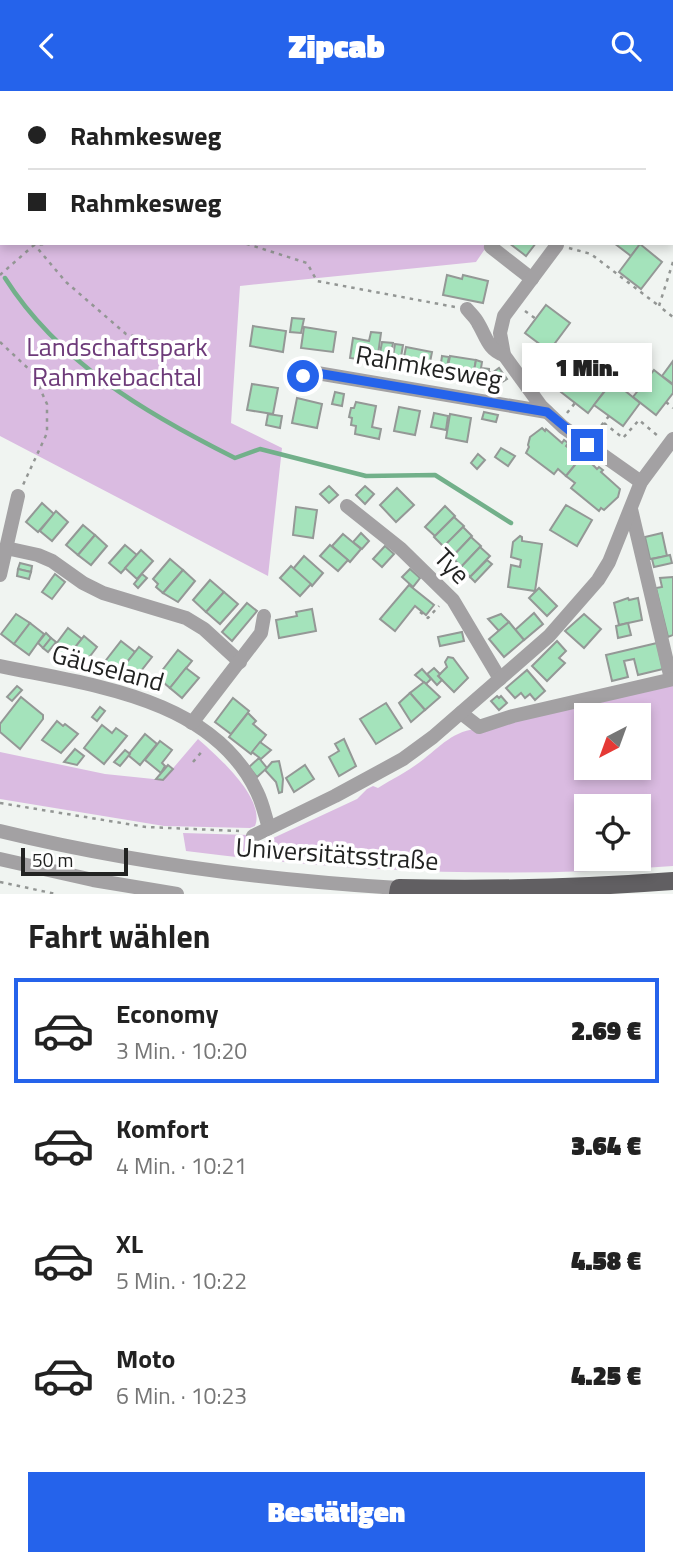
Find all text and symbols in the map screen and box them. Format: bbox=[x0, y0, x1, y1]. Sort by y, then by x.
text: Zipcab bbox=[288, 22, 385, 70]
icon: back bbox=[28, 27, 66, 65]
icon: search bbox=[607, 27, 645, 65]
text: Rahmkesweg bbox=[70, 116, 221, 155]
text: Rahmkesweg bbox=[70, 183, 221, 222]
park label: Landschaftspark Rahmkebachtal bbox=[26, 327, 208, 396]
street label: Rahmkesweg bbox=[353, 334, 505, 399]
callout: 1 Min. bbox=[522, 343, 652, 393]
text: 1 Min. bbox=[555, 350, 619, 385]
route start bbox=[287, 360, 319, 392]
route end bbox=[571, 429, 603, 461]
street label: Tye bbox=[425, 539, 479, 593]
street label: Gäuseland bbox=[48, 634, 169, 701]
north arrow bbox=[574, 703, 651, 781]
map controls bbox=[574, 703, 651, 871]
button: locate bbox=[574, 794, 651, 871]
street label: Universitätsstraße bbox=[234, 827, 440, 880]
scale bar bbox=[21, 845, 128, 877]
text: 50 m bbox=[32, 845, 73, 874]
text: Fahrt wählen bbox=[28, 912, 211, 960]
text: Economy bbox=[116, 994, 218, 1033]
icon: car bbox=[32, 999, 95, 1062]
text: 2.69 € bbox=[571, 1011, 641, 1050]
text: 3 Min. · 10:20 bbox=[116, 1033, 247, 1068]
text: Komfort bbox=[116, 1109, 209, 1148]
icon: car bbox=[32, 1114, 95, 1177]
text: 3.64 € bbox=[571, 1126, 641, 1165]
text: 4 Min. · 10:21 bbox=[116, 1148, 247, 1183]
text: XL bbox=[116, 1224, 143, 1263]
icon: car bbox=[32, 1229, 95, 1292]
text: 4.58 € bbox=[571, 1241, 641, 1280]
text: 5 Min. · 10:22 bbox=[116, 1263, 247, 1298]
text: Moto bbox=[116, 1339, 175, 1378]
icon: car bbox=[32, 1344, 95, 1407]
text: 4.25 € bbox=[571, 1356, 641, 1395]
text: 6 Min. · 10:23 bbox=[116, 1378, 247, 1413]
button: Bestätigen bbox=[28, 1472, 645, 1552]

